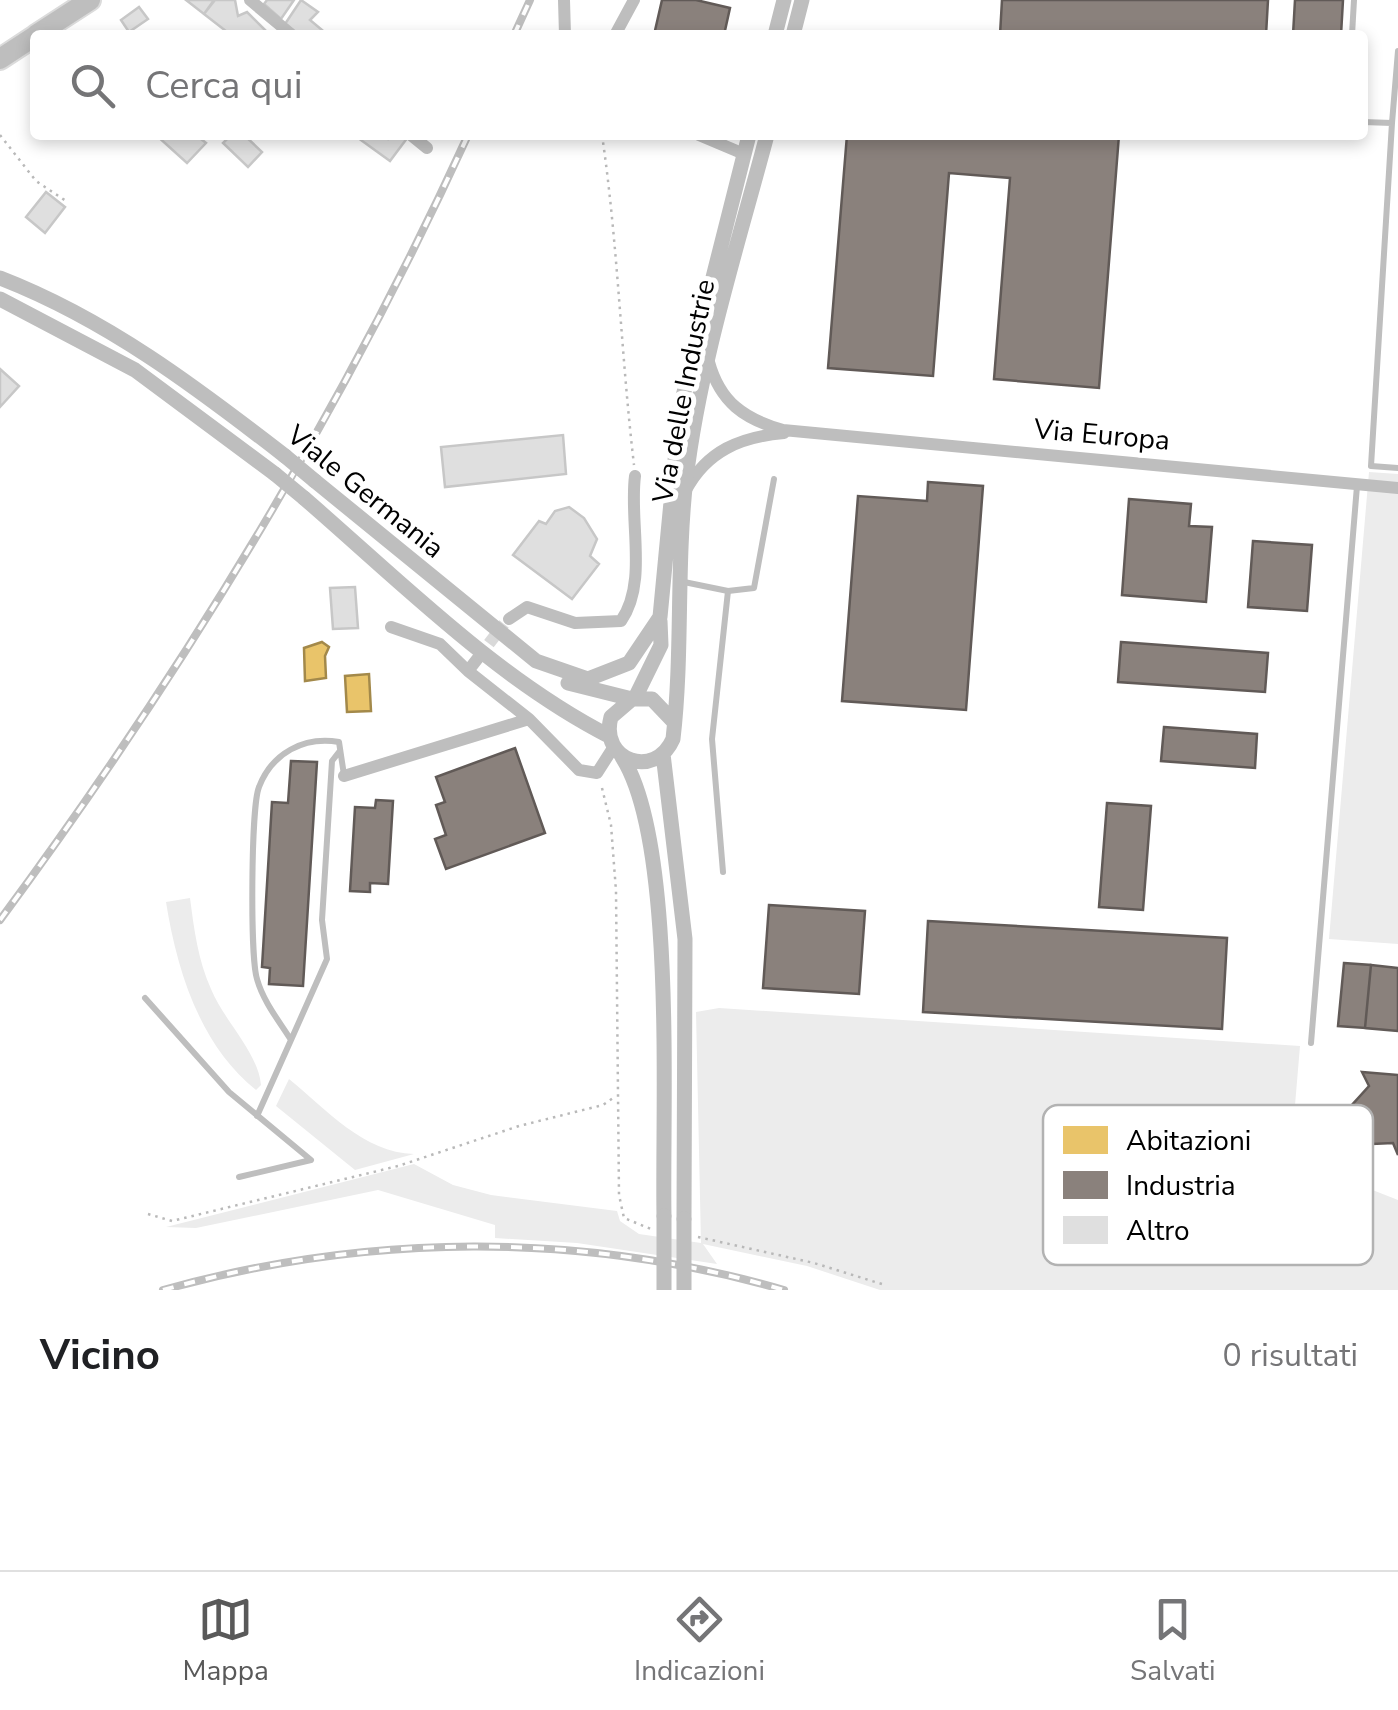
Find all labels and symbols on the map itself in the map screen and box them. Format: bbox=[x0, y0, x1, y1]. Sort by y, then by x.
street label: Via delle Industrie bbox=[643, 276, 724, 507]
street label: Via Europa bbox=[1031, 410, 1172, 460]
street label: Viale Germania bbox=[278, 416, 452, 567]
legend bbox=[1043, 1105, 1373, 1265]
text: Abitazioni bbox=[1126, 1122, 1251, 1160]
text: Industria bbox=[1126, 1167, 1236, 1205]
text: Altro bbox=[1126, 1212, 1190, 1250]

